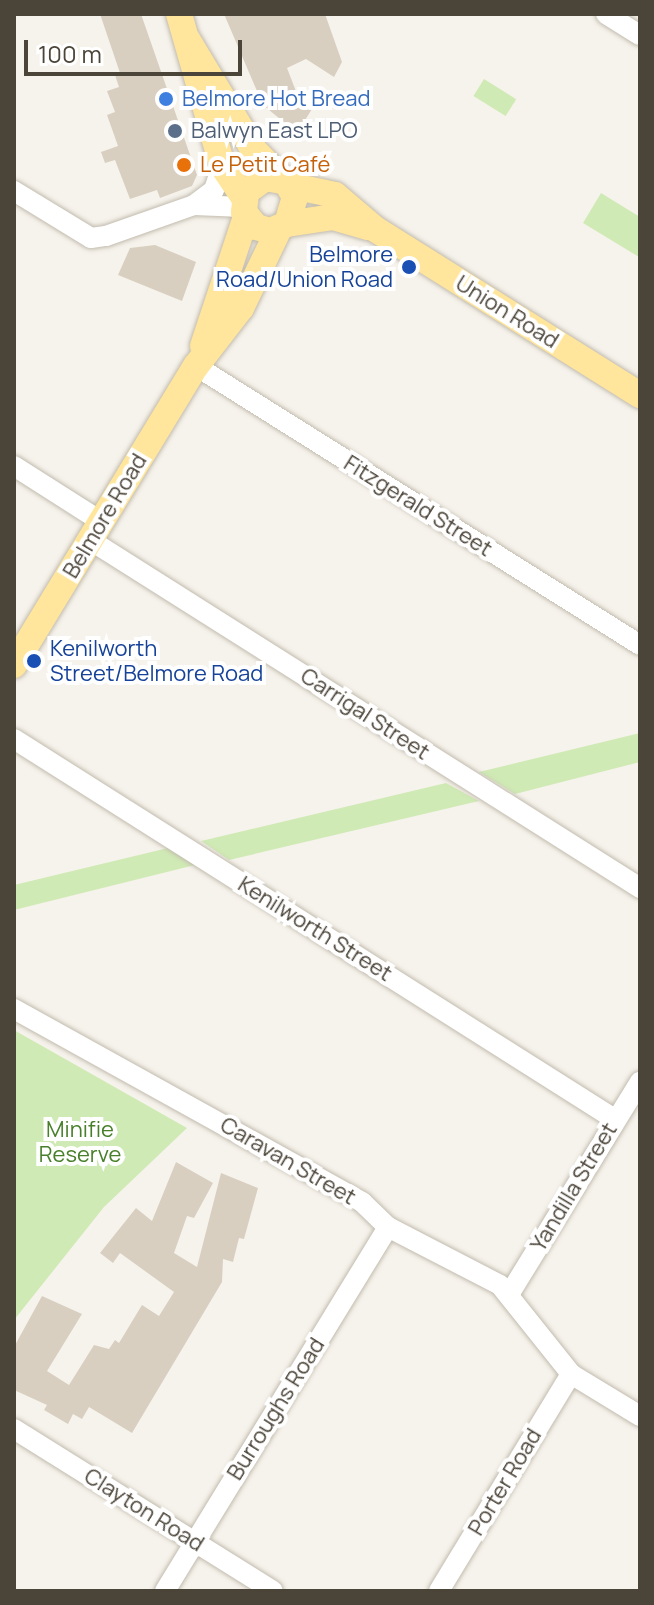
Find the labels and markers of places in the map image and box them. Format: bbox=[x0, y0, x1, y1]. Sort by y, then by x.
place label: Belmore Hot Bread bbox=[182, 86, 370, 112]
marker: Belmore Hot Bread bbox=[157, 90, 175, 108]
place label: Balwyn East LPO bbox=[191, 118, 358, 144]
marker: Balwyn East LPO bbox=[166, 122, 184, 140]
place label: Le Petit Café bbox=[200, 152, 330, 178]
marker: Le Petit Café bbox=[175, 156, 193, 174]
place label: Belmore Road/Union Road bbox=[216, 241, 393, 292]
marker: Belmore Road/Union Road bbox=[400, 258, 418, 276]
place label: Kenilworth Street/Belmore Road bbox=[50, 635, 263, 686]
marker: Kenilworth Street/Belmore Road bbox=[25, 652, 43, 670]

